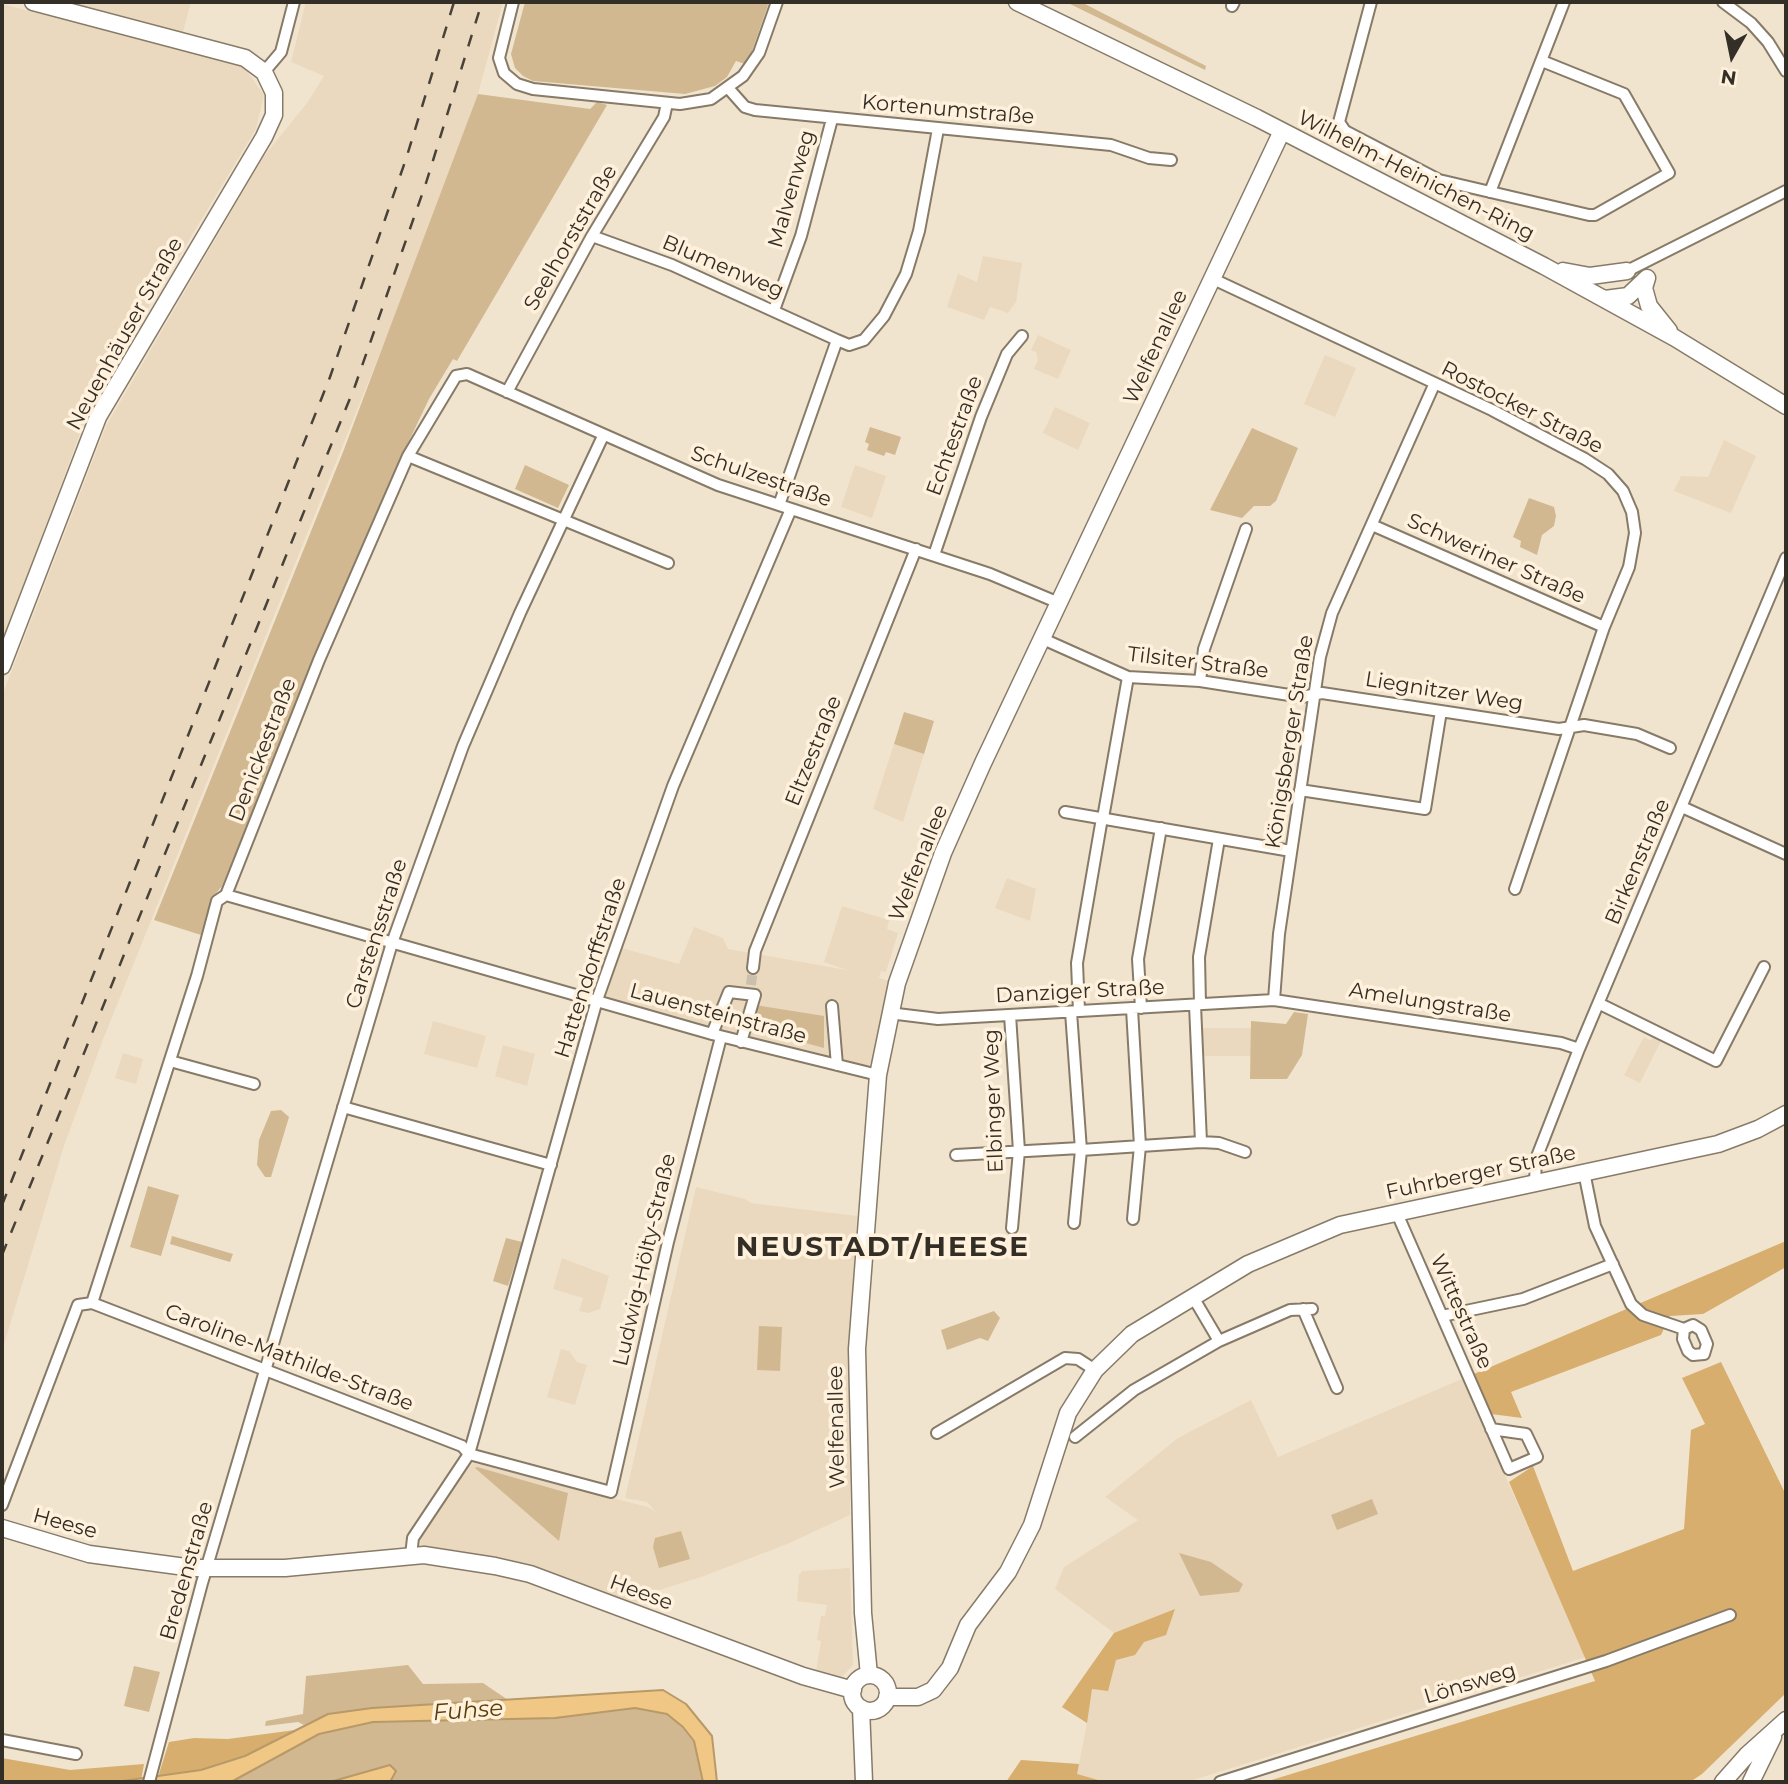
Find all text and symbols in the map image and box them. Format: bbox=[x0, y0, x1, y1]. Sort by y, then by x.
north arrow bbox=[1697, 21, 1767, 91]
text: N bbox=[1719, 65, 1738, 90]
street label: Kortenumstraße bbox=[861, 90, 1035, 130]
street label: Wilhelm-Heinichen-Ring bbox=[1293, 105, 1539, 247]
street label: Malvenweg bbox=[763, 127, 821, 251]
street label: Seelhorststraße bbox=[519, 161, 623, 315]
street label: Blumenweg bbox=[658, 230, 788, 304]
street label: Neuenhäuser Straße bbox=[62, 233, 188, 435]
street label: Welfenallee bbox=[1119, 286, 1193, 408]
street label: Rostocker Straße bbox=[1437, 356, 1607, 460]
street label: Echtestraße bbox=[922, 372, 988, 500]
street label: Schulzestraße bbox=[687, 441, 835, 513]
street label: Schweriner Straße bbox=[1403, 508, 1589, 610]
street label: Königsberger Straße bbox=[1261, 633, 1319, 851]
street label: Tilsiter Straße bbox=[1126, 642, 1270, 684]
street label: Liegnitzer Weg bbox=[1363, 667, 1525, 717]
street label: Denickestraße bbox=[224, 675, 302, 825]
street label: Eltzestraße bbox=[780, 692, 848, 810]
street label: Birkenstraße bbox=[1600, 795, 1676, 929]
street label: Welfenallee bbox=[884, 801, 954, 925]
street label: Carstensstraße bbox=[341, 856, 413, 1012]
street label: Hattendorffstraße bbox=[550, 875, 632, 1061]
street label: Danziger Straße bbox=[995, 975, 1165, 1009]
street label: Lauensteinstraße bbox=[627, 978, 809, 1050]
street label: Amelungstraße bbox=[1347, 978, 1513, 1028]
street label: Elbinger Weg bbox=[979, 1029, 1009, 1173]
street label: Fuhrberger Straße bbox=[1384, 1141, 1578, 1205]
street label: Ludwig-Hölty-Straße bbox=[608, 1151, 682, 1369]
district label: NEUSTADT/HEESE bbox=[738, 1231, 1028, 1265]
street label: Wittestraße bbox=[1424, 1251, 1498, 1373]
street label: Caroline-Mathilde-Straße bbox=[161, 1299, 417, 1417]
street label: Welfenallee bbox=[823, 1365, 851, 1489]
street label: Bredenstraße bbox=[155, 1499, 219, 1643]
street label: Heese bbox=[30, 1503, 100, 1545]
street label: Heese bbox=[606, 1570, 676, 1616]
street label: Lönsweg bbox=[1421, 1658, 1519, 1710]
water label: Fuhse bbox=[432, 1695, 504, 1727]

